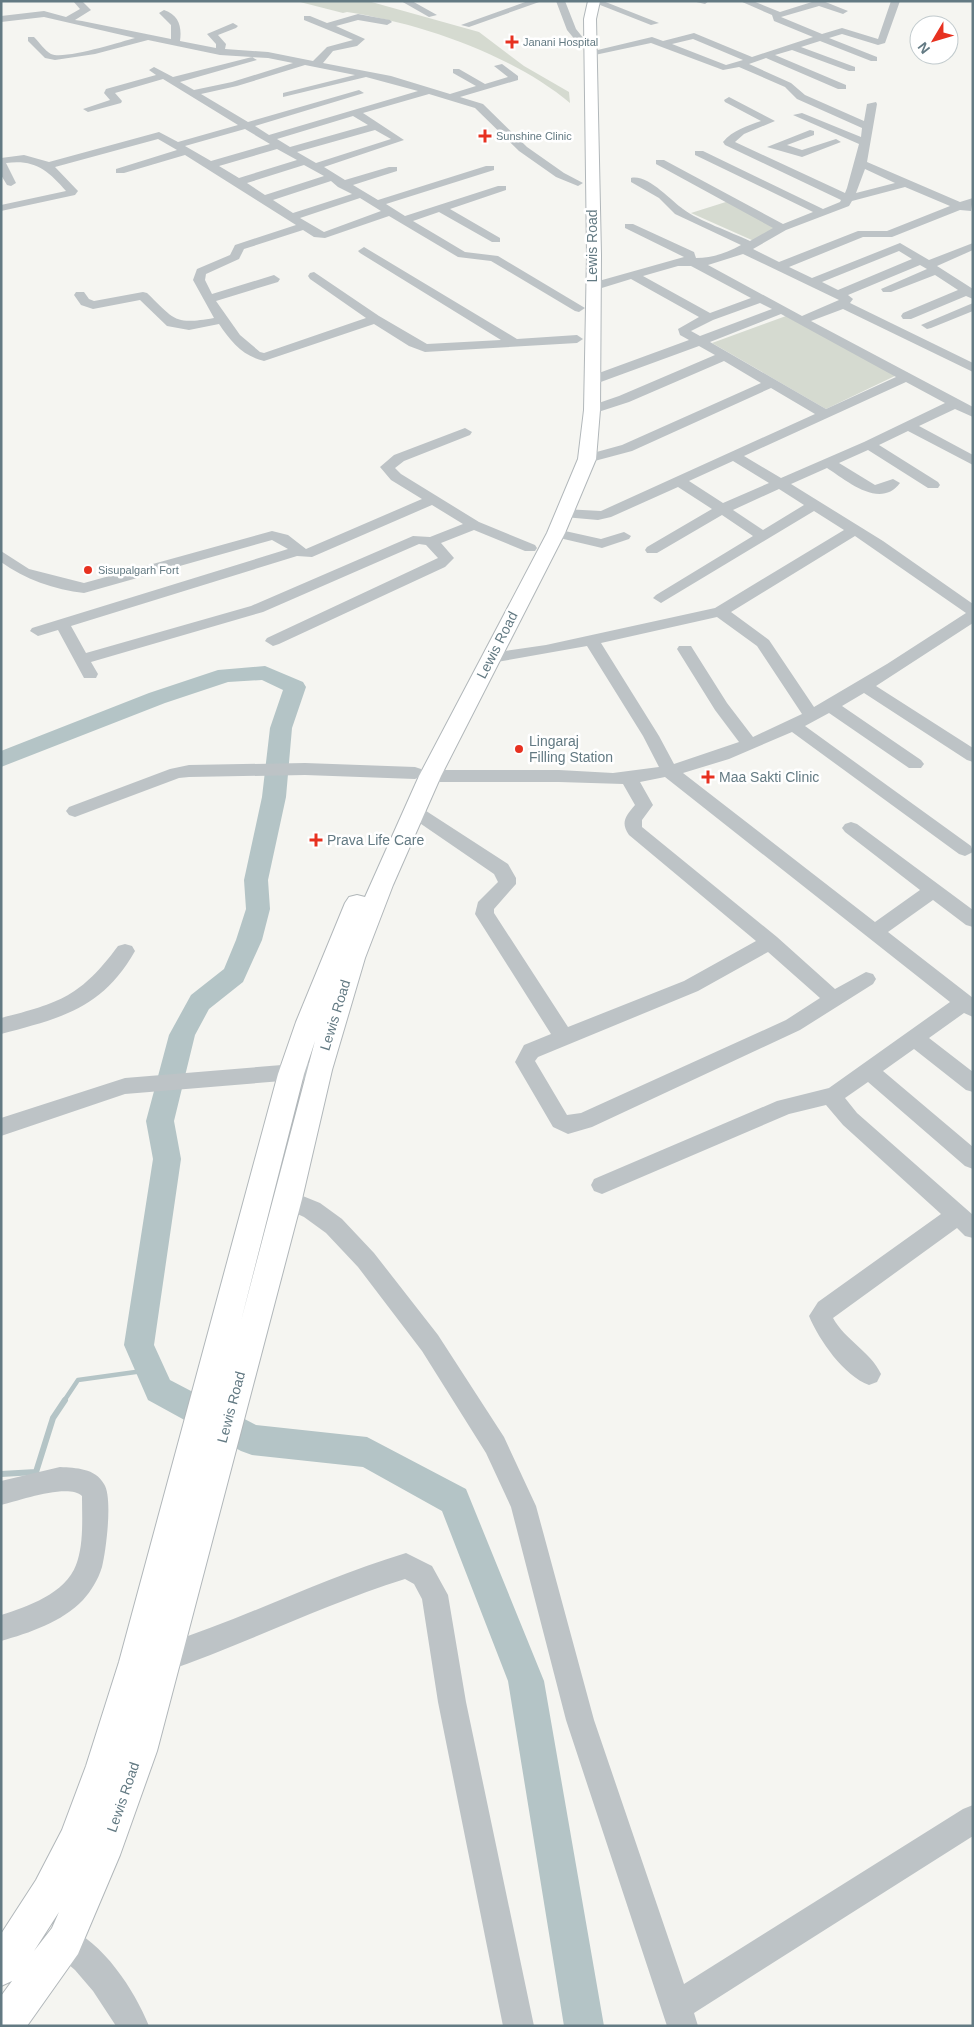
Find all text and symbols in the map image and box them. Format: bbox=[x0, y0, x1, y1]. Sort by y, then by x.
north arrow bbox=[909, 15, 959, 65]
marker: Janani Hospital bbox=[505, 35, 519, 49]
place label: Janani Hospital bbox=[523, 36, 598, 48]
text: N bbox=[914, 39, 933, 57]
marker: Sunshine Clinic bbox=[478, 129, 492, 143]
place label: Sunshine Clinic bbox=[496, 130, 572, 142]
street label: Lewis Road bbox=[584, 209, 600, 283]
marker: Sisupalgarh Fort bbox=[82, 564, 94, 576]
place label: Sisupalgarh Fort bbox=[98, 564, 179, 576]
street label: Lewis Road bbox=[473, 609, 521, 681]
place label: Lingaraj Filling Station bbox=[529, 733, 613, 765]
marker: Lingaraj Filling Station bbox=[513, 743, 525, 755]
place label: Maa Sakti Clinic bbox=[719, 769, 819, 785]
marker: Maa Sakti Clinic bbox=[701, 770, 715, 784]
place label: Prava Life Care bbox=[327, 832, 424, 848]
marker: Prava Life Care bbox=[309, 833, 323, 847]
street label: Lewis Road bbox=[317, 978, 353, 1052]
street label: Lewis Road bbox=[214, 1370, 248, 1444]
street label: Lewis Road bbox=[104, 1760, 142, 1834]

